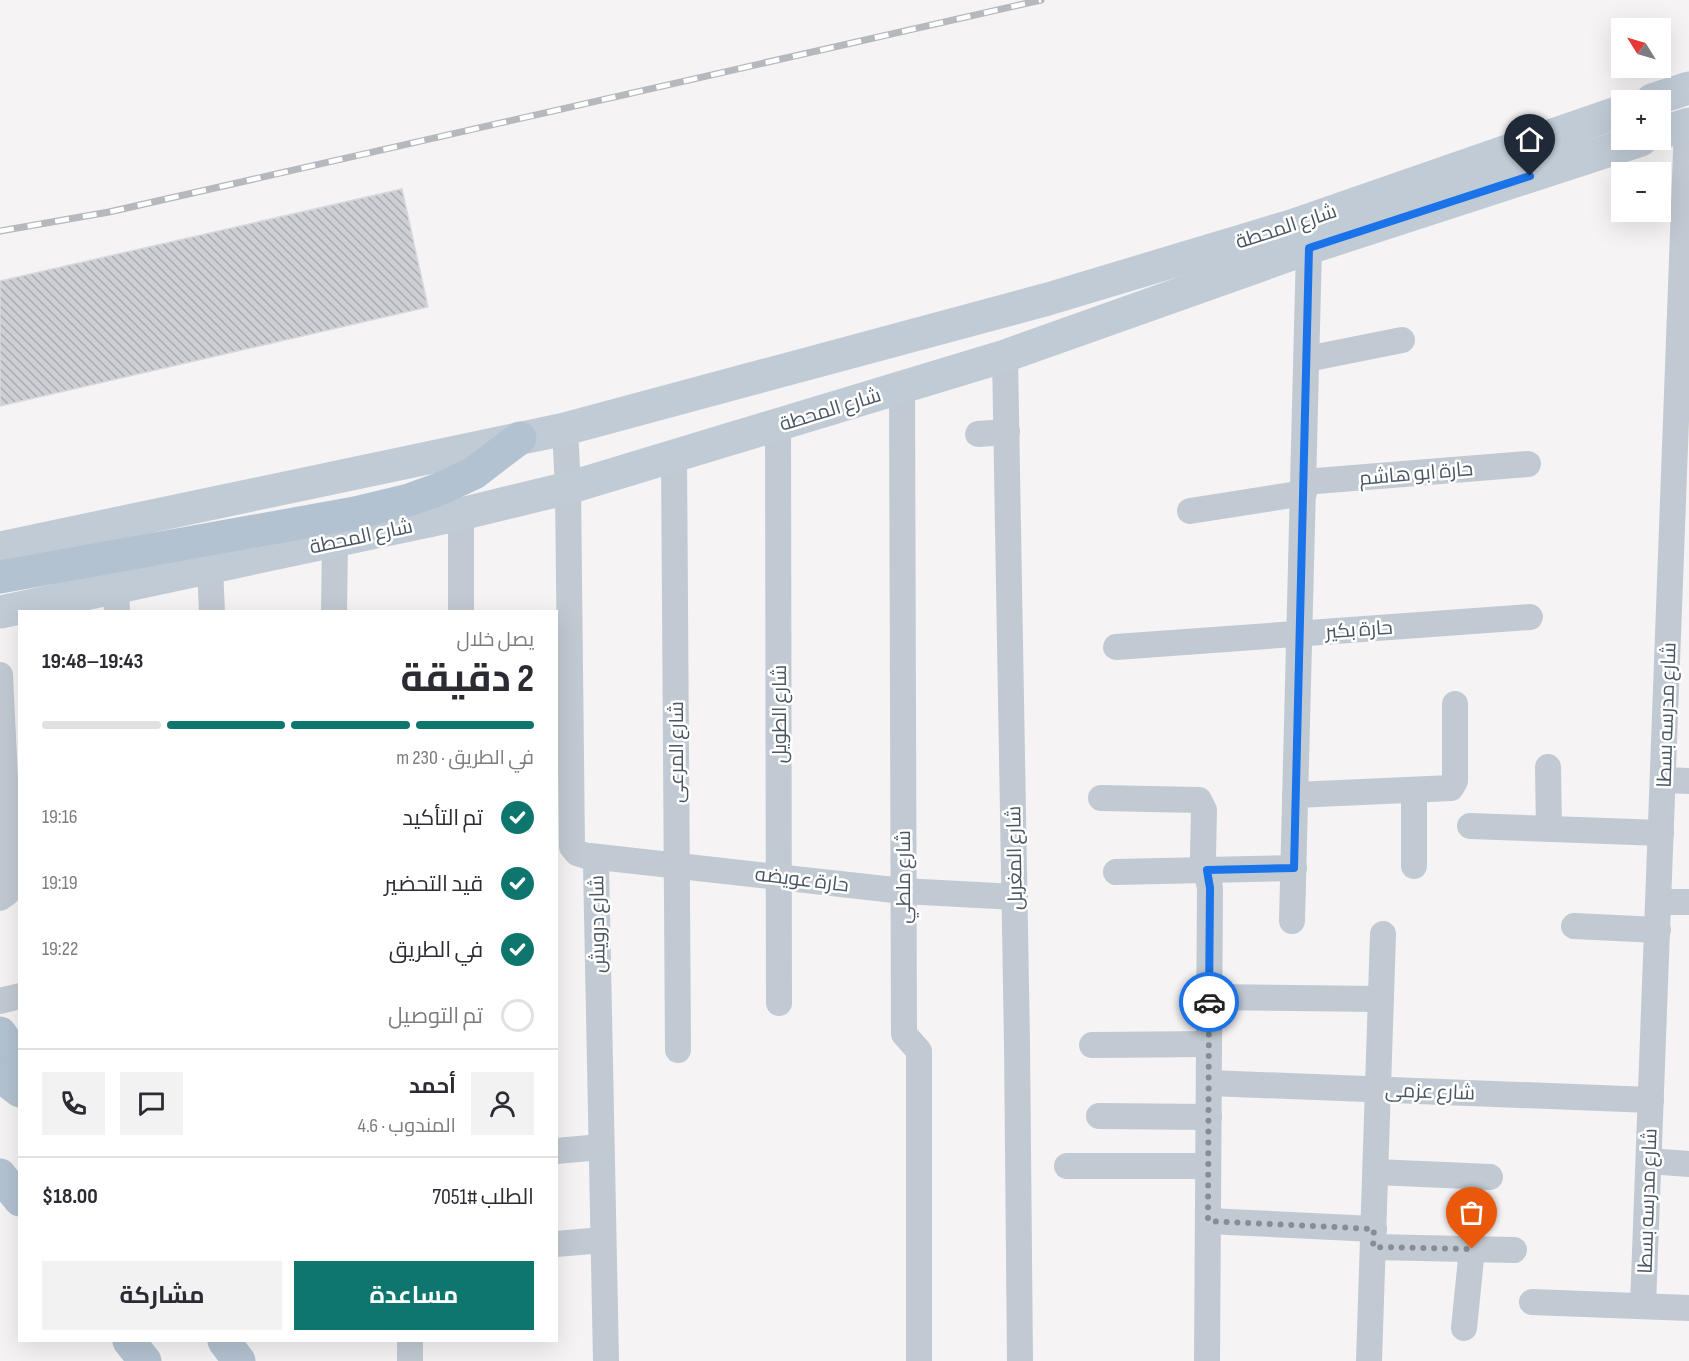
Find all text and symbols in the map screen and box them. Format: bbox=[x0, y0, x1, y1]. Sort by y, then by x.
north arrow bbox=[1611, 18, 1671, 78]
map controls bbox=[1611, 18, 1671, 222]
button: + bbox=[1611, 90, 1671, 150]
pin bbox=[1504, 114, 1555, 176]
icon: home bbox=[1513, 123, 1546, 156]
button: − bbox=[1611, 162, 1671, 222]
street label: شارع المحطة bbox=[1233, 199, 1340, 256]
street label: شارع المحطة bbox=[777, 383, 884, 438]
street label: حارة ابو هاشم bbox=[1358, 457, 1474, 492]
street label: شارع المحطة bbox=[307, 514, 415, 561]
street label: حارة بكير bbox=[1324, 616, 1394, 644]
text: يصل خلال bbox=[457, 628, 534, 652]
street label: شارع مدرسه بسطا bbox=[1652, 642, 1683, 788]
text: 19:43–19:48 bbox=[42, 648, 143, 675]
text: 2 دقيقة bbox=[401, 656, 534, 703]
street label: شارع الطويل bbox=[768, 665, 793, 763]
street label: شارع المرعى bbox=[665, 701, 690, 803]
text: في الطريق · 230 m bbox=[396, 746, 534, 770]
icon: check bbox=[501, 801, 534, 834]
text: 19:16 bbox=[42, 805, 77, 829]
text: تم التأكيد bbox=[402, 805, 483, 832]
street label: شارع المغربل bbox=[1002, 806, 1029, 910]
street label: شارع ملطي bbox=[892, 830, 919, 924]
street label: حارة عويضه bbox=[754, 862, 850, 898]
icon: check bbox=[501, 867, 534, 900]
text: 19:19 bbox=[42, 871, 78, 895]
text: قيد التحضير bbox=[384, 871, 483, 898]
street label: شارع درويش bbox=[585, 875, 612, 973]
icon: check bbox=[501, 933, 534, 966]
text: 19:22 bbox=[42, 937, 78, 961]
text: في الطريق bbox=[389, 937, 483, 964]
courier bbox=[1179, 972, 1239, 1032]
icon: car bbox=[1193, 986, 1226, 1019]
text: تم التوصيل bbox=[388, 1003, 483, 1030]
button: phone bbox=[42, 1072, 105, 1135]
button: chat bbox=[120, 1072, 183, 1135]
button: person bbox=[471, 1072, 534, 1135]
text: أحمد bbox=[409, 1073, 456, 1100]
street label: شارع عزمى bbox=[1384, 1078, 1475, 1107]
text: المندوب · 4.6 bbox=[358, 1114, 456, 1138]
street label: شارع مدرسه بسطا bbox=[1633, 1128, 1664, 1274]
text: $18.00 bbox=[42, 1183, 98, 1210]
text: الطلب #7051 bbox=[432, 1184, 534, 1211]
pin bbox=[1446, 1187, 1497, 1249]
icon: bag bbox=[1455, 1196, 1488, 1229]
button: مشاركة bbox=[42, 1261, 282, 1330]
button: مساعدة bbox=[294, 1261, 534, 1330]

